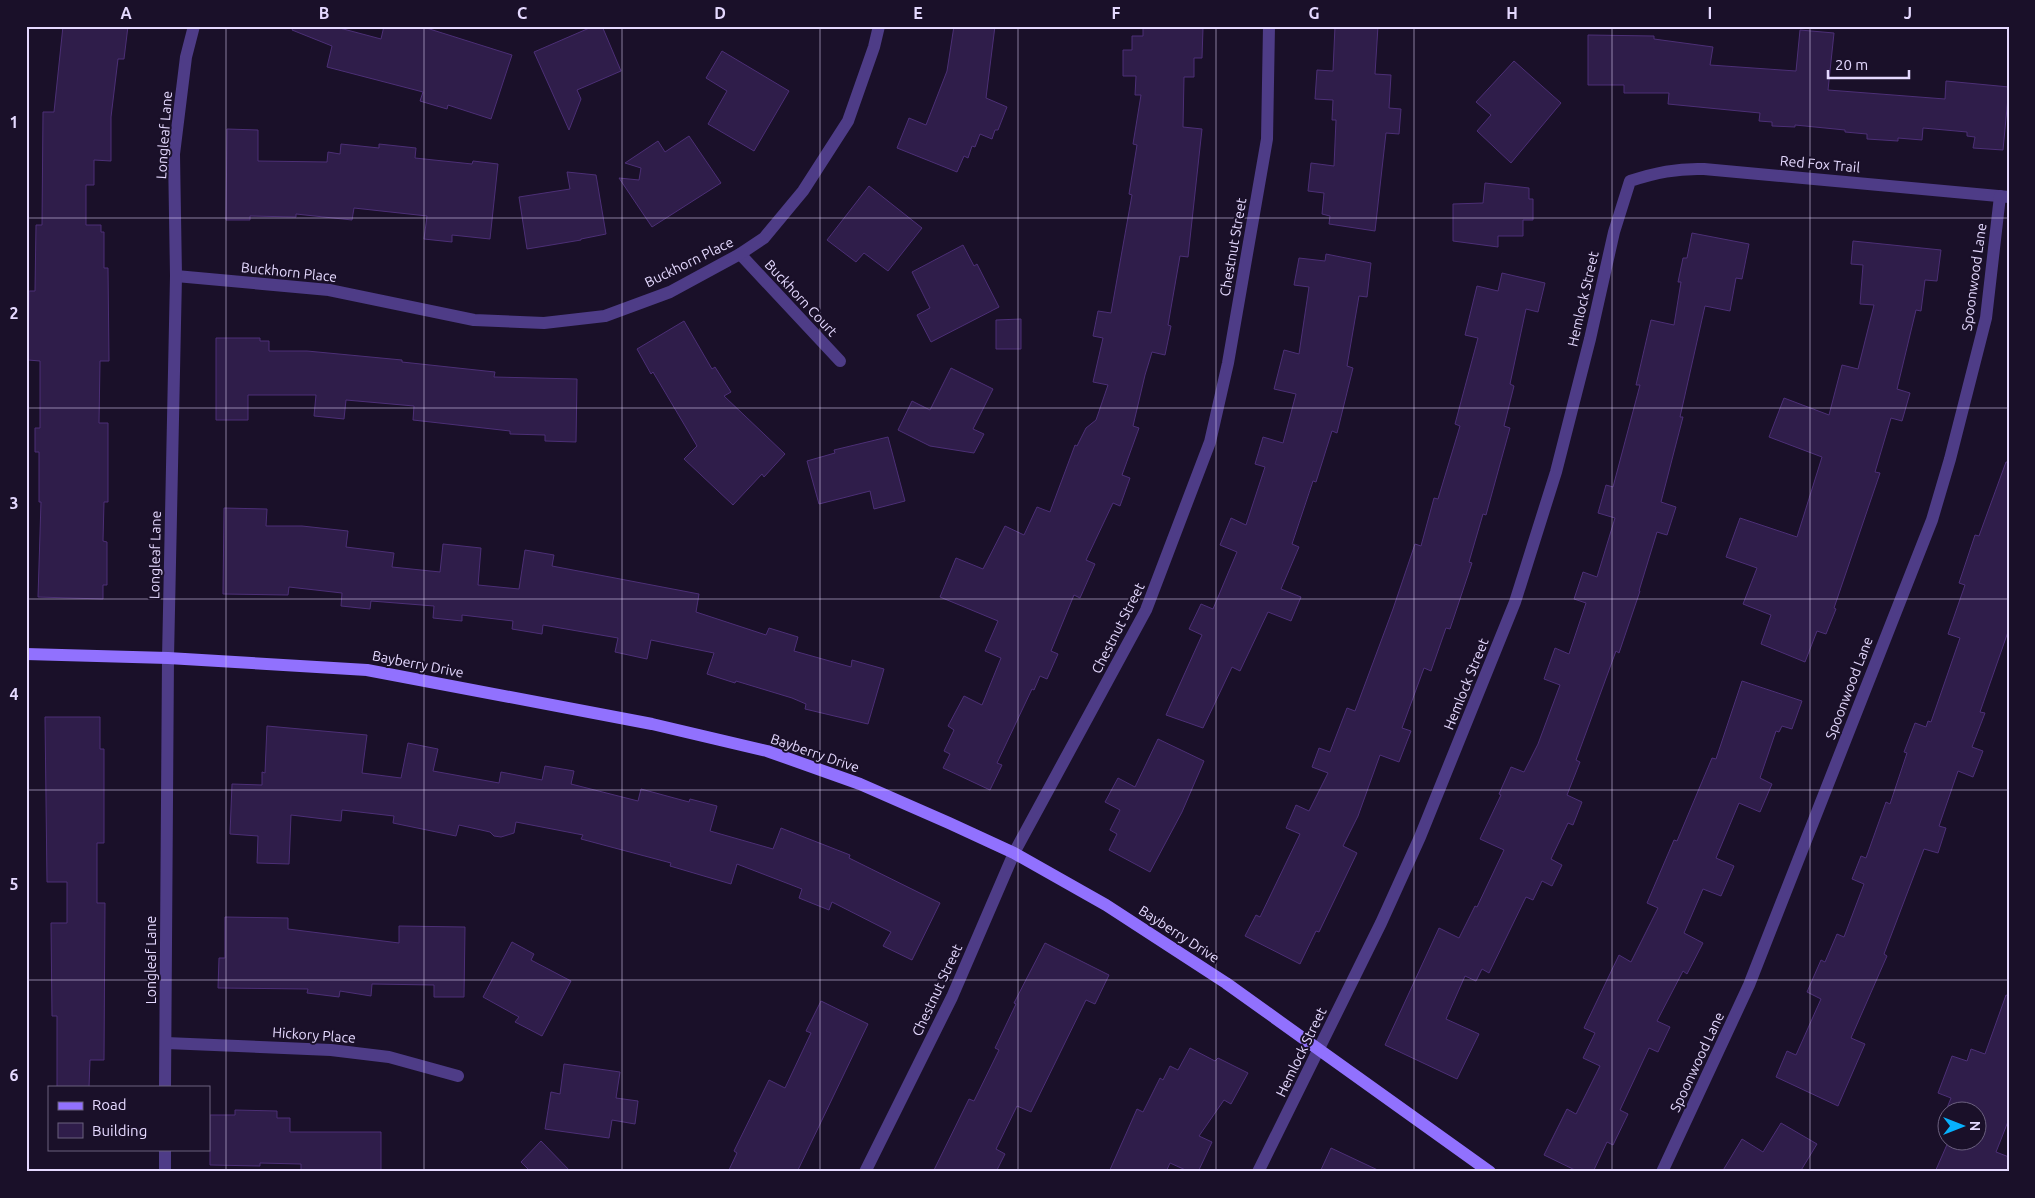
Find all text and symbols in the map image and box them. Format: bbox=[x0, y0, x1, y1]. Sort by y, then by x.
text: A bbox=[120, 4, 132, 22]
text: B bbox=[319, 4, 329, 22]
text: C bbox=[517, 4, 527, 22]
text: D bbox=[714, 4, 726, 22]
text: E bbox=[913, 4, 923, 22]
text: F bbox=[1112, 4, 1121, 22]
text: G bbox=[1308, 4, 1320, 22]
text: H bbox=[1506, 4, 1518, 22]
text: I bbox=[1708, 4, 1712, 22]
text: J bbox=[1904, 4, 1912, 22]
scale bar bbox=[1828, 48, 1909, 80]
text: 20 m bbox=[1835, 56, 1868, 73]
street label: Longleaf Lane bbox=[153, 90, 175, 180]
text: 1 bbox=[9, 113, 19, 131]
street label: Red Fox Trail bbox=[1779, 153, 1861, 175]
street label: Chestnut Street bbox=[1216, 196, 1250, 297]
street label: Spoonwood Lane bbox=[1959, 222, 1989, 332]
street label: Buckhorn Place bbox=[642, 234, 736, 290]
street label: Hemlock Street bbox=[1564, 249, 1602, 348]
street label: Buckhorn Court bbox=[761, 256, 841, 340]
street label: Buckhorn Place bbox=[240, 259, 338, 285]
text: 2 bbox=[9, 304, 19, 322]
text: 3 bbox=[9, 494, 19, 512]
street label: Longleaf Lane bbox=[146, 511, 164, 599]
street label: Chestnut Street bbox=[1088, 580, 1148, 676]
street label: Spoonwood Lane bbox=[1822, 634, 1876, 742]
street label: Hemlock Street bbox=[1440, 635, 1492, 732]
street label: Bayberry Drive bbox=[371, 647, 465, 681]
text: 4 bbox=[9, 685, 19, 703]
street label: Bayberry Drive bbox=[769, 730, 861, 776]
text: 5 bbox=[9, 875, 19, 893]
street label: Bayberry Drive bbox=[1136, 902, 1222, 966]
street label: Longleaf Lane bbox=[143, 916, 159, 1004]
street label: Chestnut Street bbox=[909, 941, 966, 1039]
street label: Hemlock Street bbox=[1272, 1004, 1330, 1099]
street label: Spoonwood Lane bbox=[1667, 1009, 1727, 1115]
street label: Hickory Place bbox=[272, 1024, 356, 1046]
text: 6 bbox=[9, 1066, 19, 1084]
legend bbox=[48, 1086, 210, 1150]
text: Road bbox=[92, 1096, 127, 1113]
north arrow bbox=[1938, 1100, 1988, 1150]
text: N bbox=[1967, 1121, 1983, 1131]
text: Building bbox=[92, 1122, 147, 1139]

